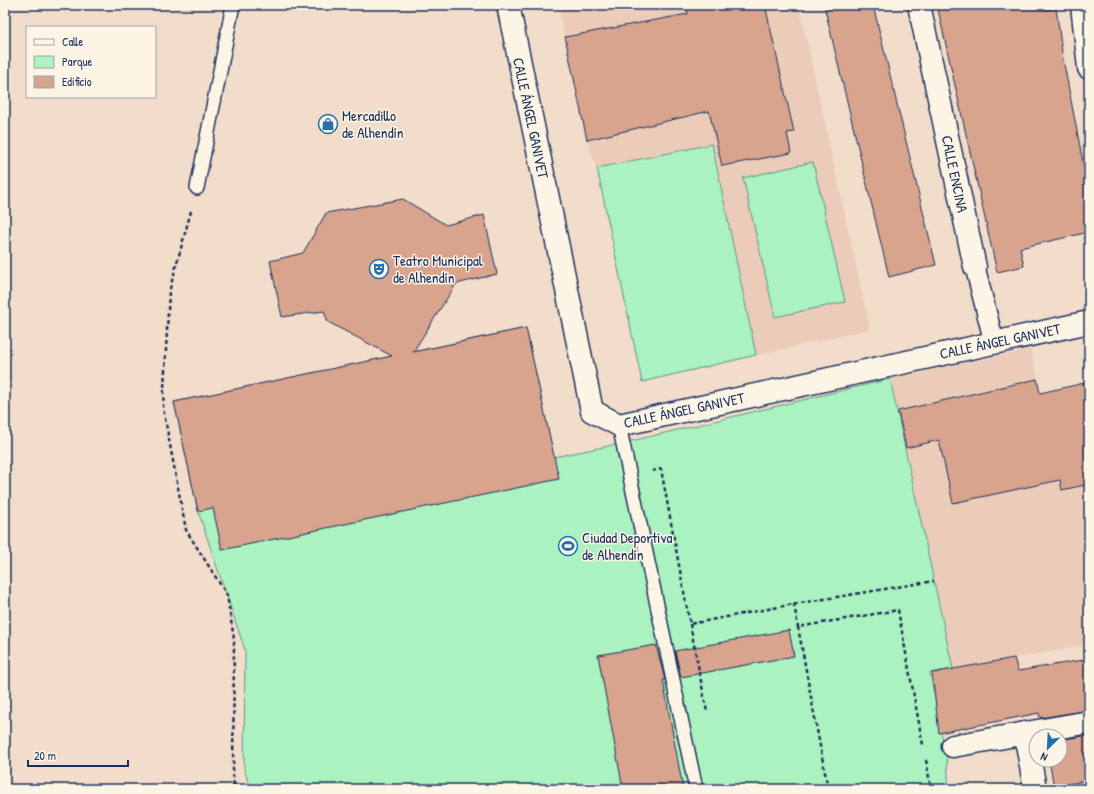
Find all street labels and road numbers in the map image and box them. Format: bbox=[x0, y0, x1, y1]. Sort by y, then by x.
street label: CALLE ÁNGEL GANIVET bbox=[508, 56, 554, 181]
street label: CALLE ENCINA bbox=[937, 133, 974, 215]
street label: CALLE ÁNGEL GANIVET bbox=[938, 318, 1063, 364]
street label: CALLE ÁNGEL GANIVET bbox=[622, 387, 747, 433]

